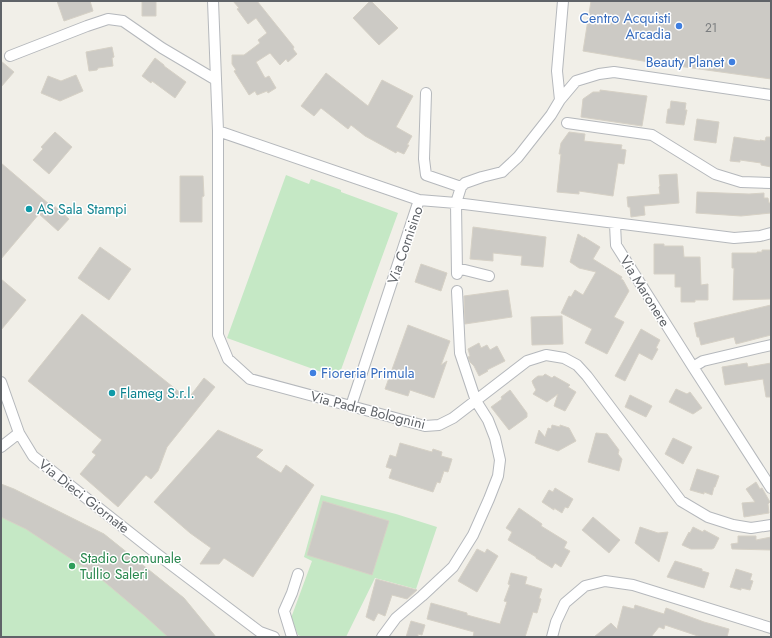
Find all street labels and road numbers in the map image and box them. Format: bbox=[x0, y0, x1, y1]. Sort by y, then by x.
street label: Via Cornisino bbox=[382, 203, 428, 287]
street label: Via Maronere bbox=[615, 252, 675, 330]
street label: Via Padre Bolognini bbox=[308, 386, 428, 434]
street label: Via Dieci Giornate bbox=[34, 454, 134, 538]

